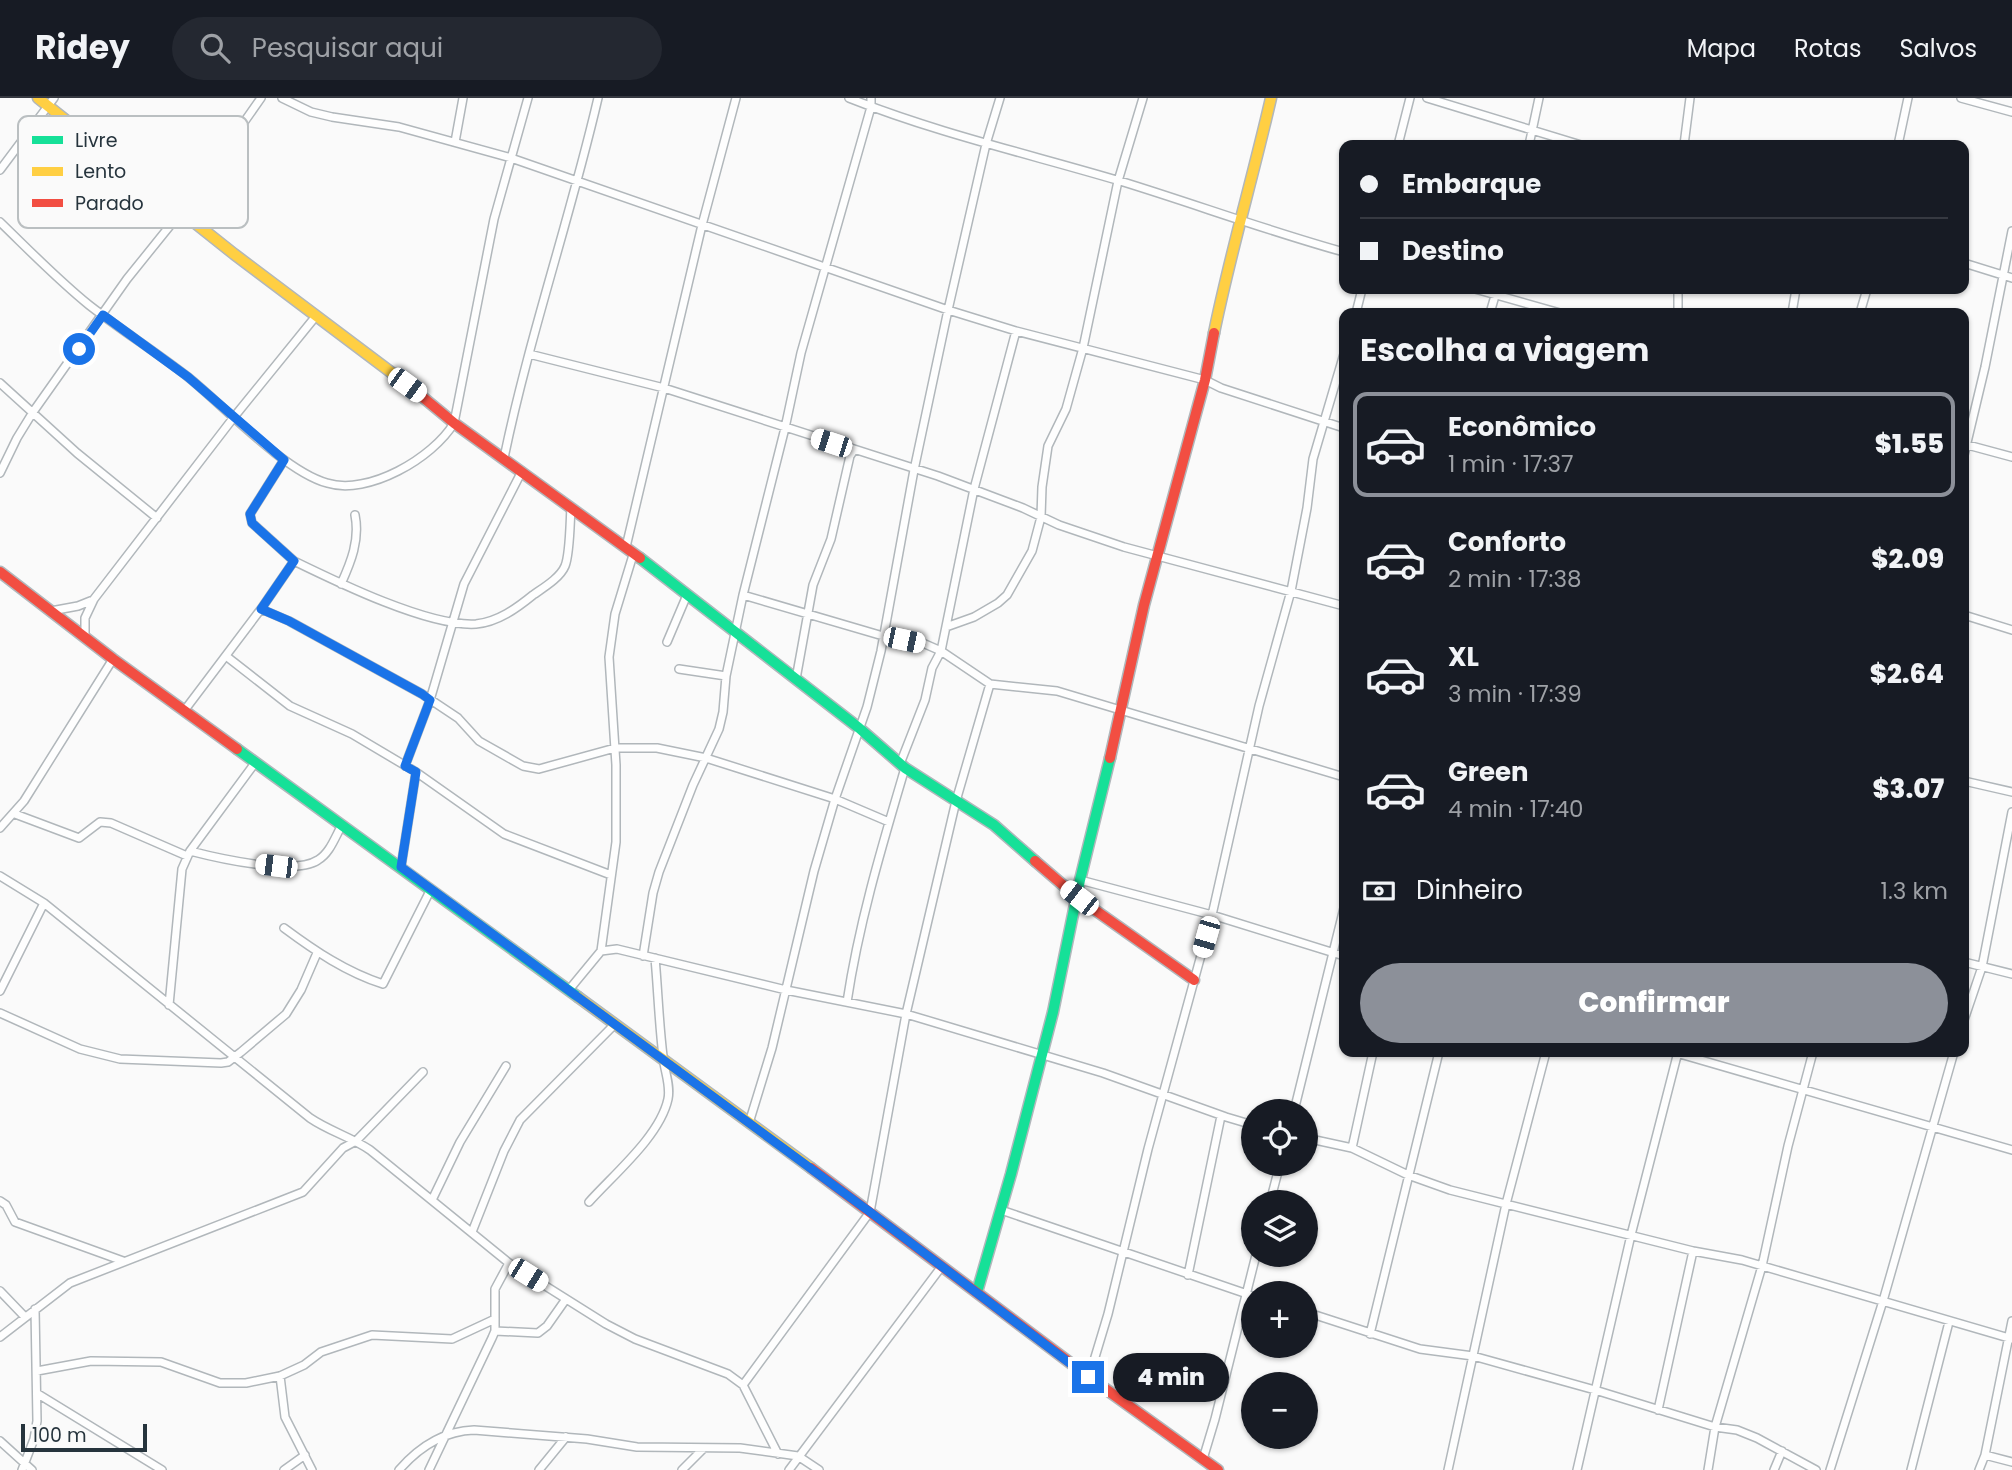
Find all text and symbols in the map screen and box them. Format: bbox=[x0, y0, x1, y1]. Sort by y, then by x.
search box bbox=[172, 17, 662, 80]
text: Ridey bbox=[35, 24, 130, 71]
icon: search bbox=[196, 29, 234, 67]
text: Pesquisar aqui bbox=[252, 30, 443, 66]
text: Mapa bbox=[1687, 32, 1756, 65]
text: Rotas bbox=[1794, 32, 1861, 65]
text: Salvos bbox=[1899, 32, 1977, 65]
legend bbox=[18, 116, 248, 228]
text: Livre bbox=[75, 127, 117, 154]
text: Lento bbox=[75, 158, 126, 185]
text: Embarque bbox=[1402, 166, 1541, 202]
text: Parado bbox=[75, 190, 144, 217]
text: Destino bbox=[1402, 233, 1504, 269]
text: Escolha a viagem bbox=[1360, 327, 1649, 372]
route start bbox=[63, 333, 95, 365]
car bbox=[384, 364, 431, 406]
text: Econômico bbox=[1448, 409, 1596, 445]
icon: car bbox=[1364, 413, 1427, 476]
text: $1.55 bbox=[1875, 426, 1944, 462]
car bbox=[808, 427, 855, 459]
text: 1 min · 17:37 bbox=[1448, 448, 1574, 480]
text: Conforto bbox=[1448, 524, 1566, 560]
icon: car bbox=[1364, 528, 1427, 591]
text: $2.09 bbox=[1871, 541, 1944, 577]
text: 2 min · 17:38 bbox=[1448, 563, 1581, 595]
car bbox=[882, 625, 927, 655]
text: XL bbox=[1448, 639, 1479, 675]
icon: car bbox=[1364, 643, 1427, 706]
text: $2.64 bbox=[1870, 656, 1944, 692]
text: 3 min · 17:39 bbox=[1448, 678, 1582, 710]
text: Green bbox=[1448, 754, 1529, 790]
icon: car bbox=[1364, 758, 1427, 821]
text: $3.07 bbox=[1872, 771, 1944, 807]
text: 4 min · 17:40 bbox=[1448, 793, 1584, 825]
car bbox=[254, 853, 299, 879]
icon: cash bbox=[1360, 872, 1398, 910]
text: Dinheiro bbox=[1416, 872, 1523, 908]
text: 1.3 km bbox=[1881, 875, 1948, 907]
car bbox=[1056, 877, 1103, 919]
car bbox=[1191, 914, 1222, 960]
button: Confirmar bbox=[1360, 963, 1948, 1043]
map controls bbox=[1241, 1099, 1318, 1449]
button: locate bbox=[1241, 1099, 1318, 1176]
button: layers bbox=[1241, 1190, 1318, 1267]
car bbox=[505, 1255, 552, 1295]
button: + bbox=[1241, 1281, 1318, 1358]
callout: 4 min bbox=[1112, 1352, 1228, 1402]
route end bbox=[1072, 1361, 1104, 1393]
text: 4 min bbox=[1137, 1361, 1205, 1393]
button: − bbox=[1241, 1372, 1318, 1449]
scale bar bbox=[21, 1421, 147, 1453]
text: 100 m bbox=[32, 1422, 87, 1449]

